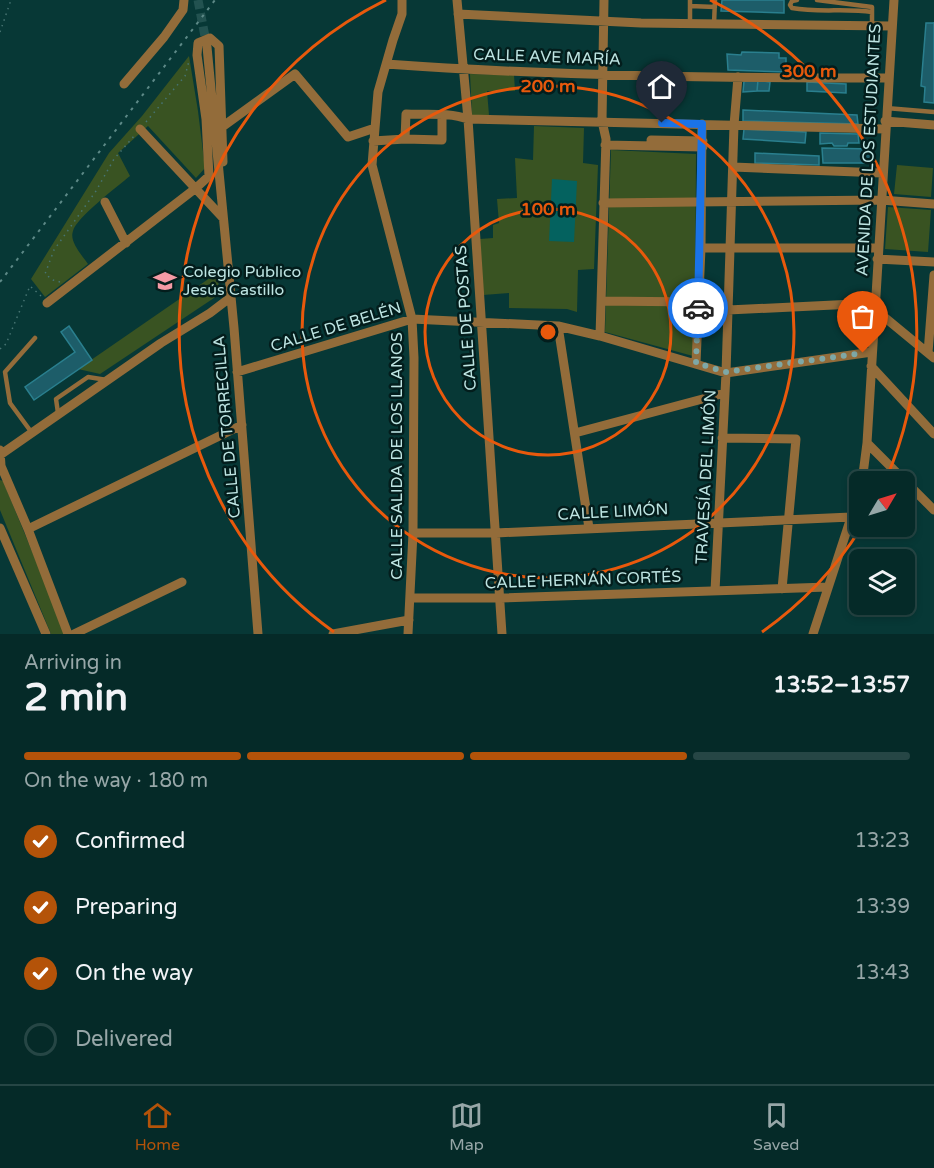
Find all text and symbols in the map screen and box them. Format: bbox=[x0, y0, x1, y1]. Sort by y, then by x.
street label: AVENIDA DE LOS ESTUDIANTES bbox=[852, 23, 886, 277]
street label: CALLE AVE MARÍA bbox=[473, 44, 621, 70]
text: 300 m bbox=[781, 60, 837, 82]
pin bbox=[636, 61, 687, 123]
icon: home bbox=[645, 70, 678, 103]
text: 200 m bbox=[520, 75, 576, 97]
text: 100 m bbox=[520, 198, 576, 220]
street label: CALLE DE POSTAS bbox=[451, 244, 481, 391]
place label: Colegio Público Jesús Castillo bbox=[183, 262, 301, 300]
school or university icon: Colegio Público Jesús Castillo bbox=[152, 268, 178, 294]
courier bbox=[668, 278, 728, 338]
pin bbox=[837, 291, 888, 353]
icon: car bbox=[682, 292, 715, 325]
street label: CALLE DE BELÉN bbox=[268, 298, 404, 356]
icon: bag bbox=[846, 300, 879, 333]
centre of rings bbox=[538, 322, 558, 342]
street label: CALLE SALIDA DE LOS LLANOS bbox=[387, 332, 407, 580]
street label: CALLE DE TORRECILLA bbox=[209, 335, 245, 519]
street label: TRAVESÍA DEL LIMÓN bbox=[691, 389, 721, 565]
north arrow bbox=[849, 471, 915, 537]
map controls bbox=[849, 471, 915, 615]
street label: CALLE LIMÓN bbox=[557, 499, 669, 525]
button: layers bbox=[849, 549, 915, 615]
street label: CALLE HERNÁN CORTÉS bbox=[485, 567, 682, 593]
text: Arriving in bbox=[24, 651, 122, 675]
text: 13:52–13:57 bbox=[773, 672, 910, 698]
text: 2 min bbox=[24, 674, 128, 721]
text: On the way · 180 m bbox=[24, 769, 208, 793]
icon: check bbox=[24, 825, 57, 858]
text: Confirmed bbox=[75, 828, 185, 854]
text: 13:23 bbox=[855, 829, 910, 853]
icon: check bbox=[24, 891, 57, 924]
text: Preparing bbox=[75, 894, 178, 920]
text: 13:39 bbox=[855, 895, 910, 919]
icon: check bbox=[24, 957, 57, 990]
text: On the way bbox=[75, 960, 193, 986]
text: 13:43 bbox=[855, 961, 910, 985]
text: Delivered bbox=[75, 1026, 173, 1052]
tab: Home bbox=[135, 1099, 180, 1155]
tab: Map bbox=[449, 1099, 484, 1155]
tab: Saved bbox=[753, 1099, 799, 1155]

